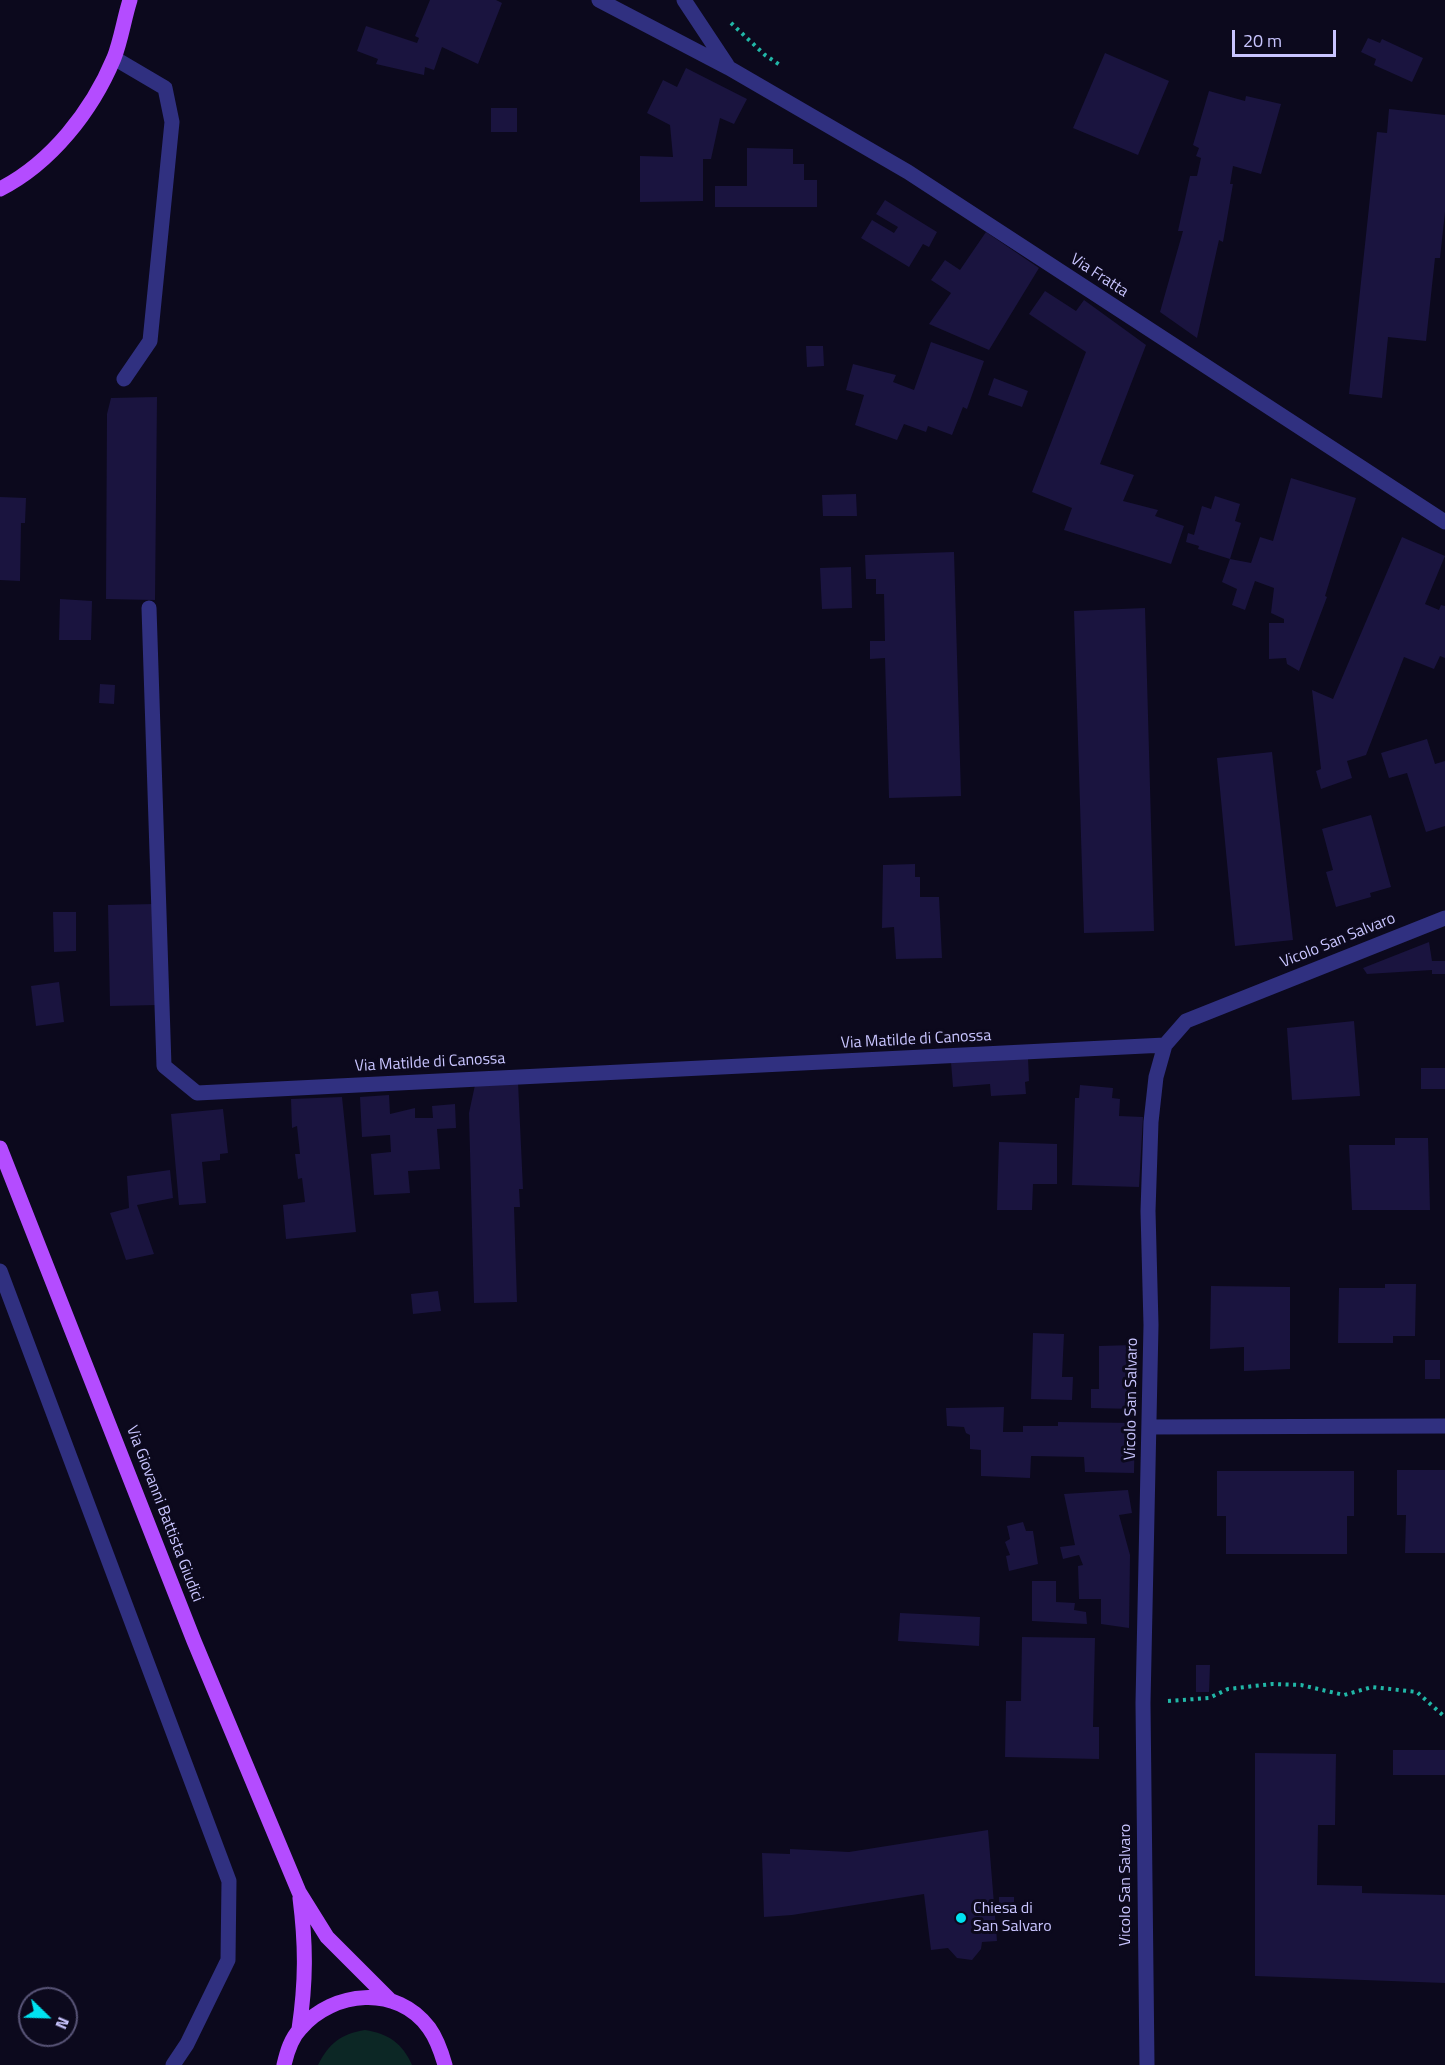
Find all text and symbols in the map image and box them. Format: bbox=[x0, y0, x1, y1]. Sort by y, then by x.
scale bar bbox=[1235, 18, 1338, 56]
text: 20 m bbox=[1243, 27, 1282, 54]
street label: Via Fratta bbox=[1066, 250, 1132, 302]
street label: Vicolo San Salvaro bbox=[1278, 909, 1398, 973]
street label: Via Matilde di Canossa bbox=[840, 1026, 992, 1054]
street label: Via Matilde di Canossa bbox=[354, 1049, 506, 1077]
street label: Vicolo San Salvaro bbox=[1121, 1338, 1143, 1460]
street label: Via Giovanni Battista Giudici bbox=[121, 1423, 207, 1605]
street label: Vicolo San Salvaro bbox=[1116, 1824, 1136, 1946]
place label: Chiesa di San Salvaro bbox=[973, 1899, 1052, 1937]
marker: Chiesa di San Salvaro bbox=[954, 1911, 968, 1925]
north arrow bbox=[18, 1987, 78, 2047]
text: N bbox=[50, 2013, 76, 2033]

